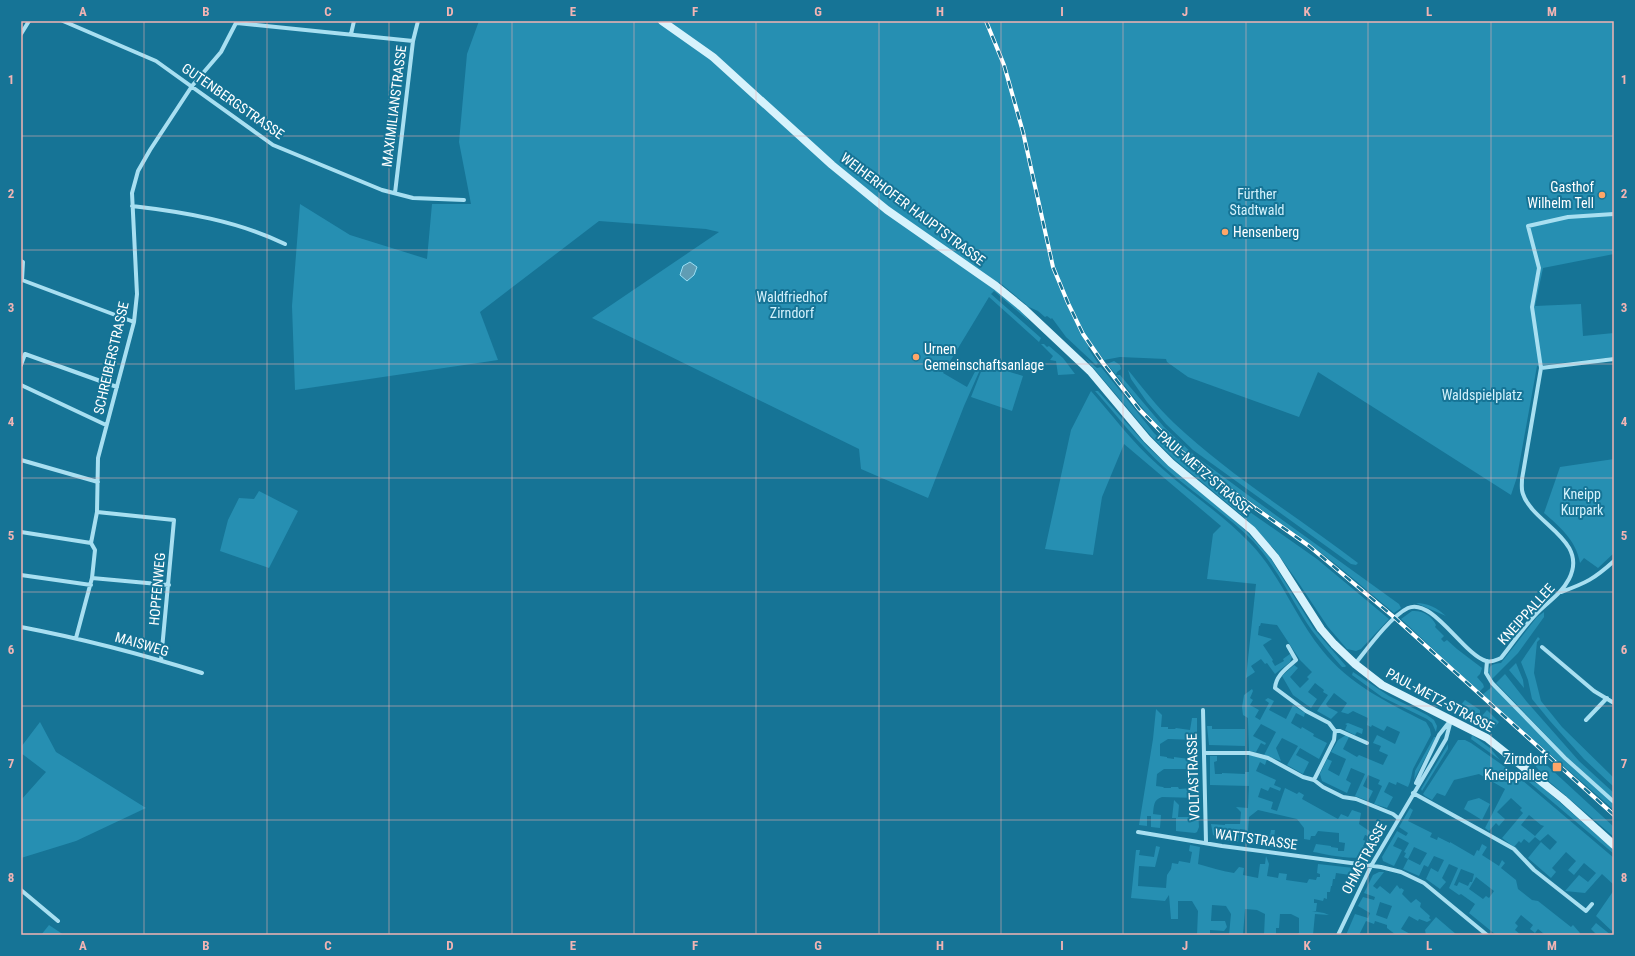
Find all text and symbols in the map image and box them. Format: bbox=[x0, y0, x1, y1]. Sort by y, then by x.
text: A bbox=[79, 4, 87, 19]
text: B bbox=[202, 4, 210, 19]
text: C bbox=[324, 4, 332, 19]
text: D bbox=[446, 4, 454, 19]
text: E bbox=[570, 4, 577, 19]
text: F bbox=[692, 4, 698, 19]
text: G bbox=[814, 4, 822, 19]
text: H bbox=[936, 4, 944, 19]
text: I bbox=[1060, 4, 1064, 19]
text: J bbox=[1182, 4, 1188, 19]
text: K bbox=[1303, 4, 1311, 19]
text: L bbox=[1426, 4, 1432, 19]
text: M bbox=[1547, 4, 1557, 19]
street label: MAXIMILIANSTRASSE bbox=[379, 44, 409, 168]
street label: GUTENBERGSTRASSE bbox=[179, 60, 287, 142]
text: 1 bbox=[8, 72, 14, 87]
text: 1 bbox=[1621, 72, 1627, 87]
street label: WEIHERHOFER HAUPTSTRASSE bbox=[838, 149, 988, 269]
place label: Gasthof Wilhelm Tell bbox=[1527, 179, 1595, 211]
text: 2 bbox=[8, 186, 15, 201]
park label: Fürther Stadtwald bbox=[1229, 186, 1285, 218]
text: 2 bbox=[1621, 186, 1628, 201]
marker: Gasthof Wilhelm Tell bbox=[1597, 190, 1607, 200]
place label: Hensenberg bbox=[1233, 224, 1299, 240]
marker: Hensenberg bbox=[1220, 227, 1230, 237]
park label: Waldfriedhof Zirndorf bbox=[757, 289, 828, 321]
text: 3 bbox=[8, 300, 14, 315]
street label: SCHREIBERSTRASSE bbox=[90, 300, 132, 416]
text: 3 bbox=[1621, 300, 1627, 315]
place label: Urnen Gemeinschaftsanlage bbox=[924, 341, 1045, 373]
marker: Urnen Gemeinschaftsanlage bbox=[911, 352, 921, 362]
park label: Waldspielplatz bbox=[1442, 387, 1522, 403]
text: 4 bbox=[8, 414, 15, 429]
text: 4 bbox=[1621, 414, 1628, 429]
street label: PAUL-METZ-STRASSE bbox=[1154, 428, 1256, 518]
park label: Kneipp Kurpark bbox=[1561, 486, 1604, 518]
text: 5 bbox=[8, 528, 15, 543]
text: 5 bbox=[1621, 528, 1628, 543]
street label: HOPFENWEG bbox=[146, 552, 168, 626]
street label: KNEIPPALLEE bbox=[1494, 580, 1558, 648]
street label: MAISWEG bbox=[113, 629, 171, 659]
text: 6 bbox=[8, 642, 15, 657]
text: 6 bbox=[1621, 642, 1628, 657]
street label: PAUL-METZ-STRASSE bbox=[1383, 665, 1497, 735]
street label: VOLTASTRASSE bbox=[1183, 733, 1203, 821]
place label: Zirndorf Kneippallee bbox=[1484, 751, 1549, 783]
text: 7 bbox=[8, 756, 15, 771]
text: 7 bbox=[1621, 756, 1628, 771]
marker: Zirndorf Kneippallee bbox=[1551, 761, 1563, 773]
street label: OHMSTRASSE bbox=[1338, 819, 1390, 897]
street label: WATTSTRASSE bbox=[1213, 825, 1299, 853]
text: 8 bbox=[8, 870, 14, 885]
text: 8 bbox=[1621, 870, 1627, 885]
text: A bbox=[79, 938, 87, 953]
text: B bbox=[202, 938, 210, 953]
text: C bbox=[324, 938, 332, 953]
text: D bbox=[446, 938, 454, 953]
text: E bbox=[570, 938, 577, 953]
text: F bbox=[692, 938, 698, 953]
text: G bbox=[814, 938, 822, 953]
text: H bbox=[936, 938, 944, 953]
text: I bbox=[1060, 938, 1064, 953]
text: J bbox=[1182, 938, 1188, 953]
text: K bbox=[1303, 938, 1311, 953]
text: L bbox=[1426, 938, 1432, 953]
text: M bbox=[1547, 938, 1557, 953]

